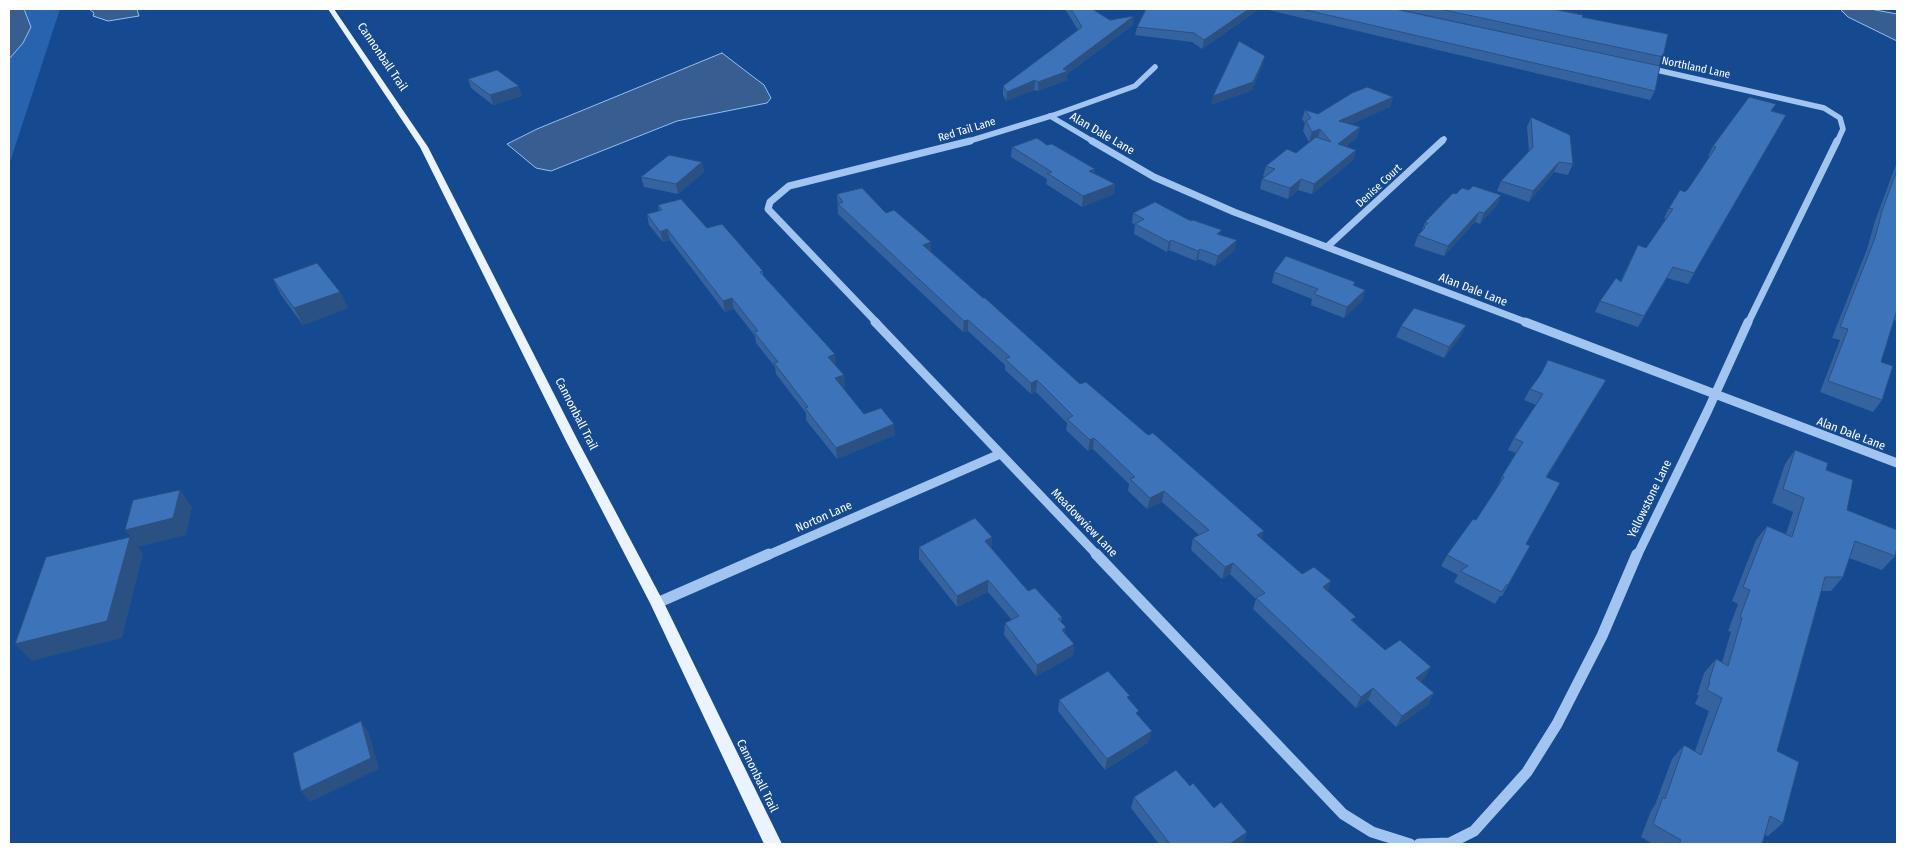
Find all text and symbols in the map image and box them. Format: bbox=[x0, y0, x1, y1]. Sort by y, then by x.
street label: Cannonball Trail bbox=[354, 20, 410, 94]
street label: Northland Lane bbox=[1661, 54, 1731, 82]
street label: Alan Dale Lane bbox=[1067, 110, 1137, 158]
street label: Red Tail Lane bbox=[937, 115, 997, 145]
street label: Denise Court bbox=[1353, 162, 1405, 210]
street label: Alan Dale Lane bbox=[1437, 270, 1509, 310]
street label: Cannonball Trail bbox=[552, 375, 600, 453]
street label: Alan Dale Lane bbox=[1815, 414, 1887, 454]
street label: Yellowstone Lane bbox=[1625, 458, 1675, 540]
street label: Meadowview Lane bbox=[1048, 486, 1120, 560]
street label: Norton Lane bbox=[794, 498, 854, 536]
street label: Cannonball Trail bbox=[733, 737, 781, 815]

